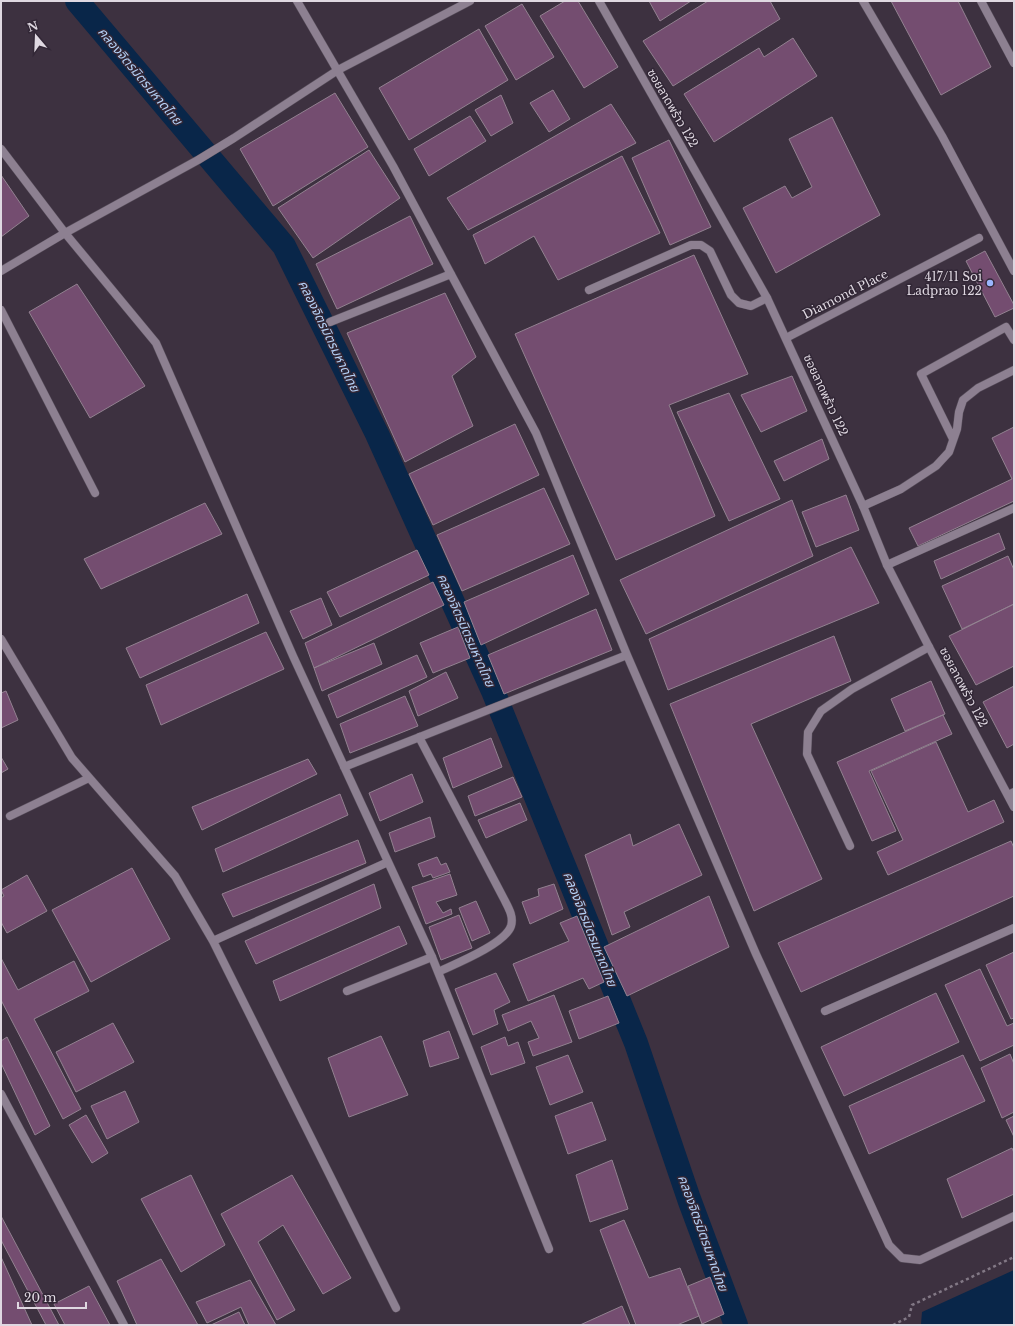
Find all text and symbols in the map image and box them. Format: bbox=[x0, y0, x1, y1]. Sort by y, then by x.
north arrow bbox=[16, 16, 56, 56]
text: N bbox=[26, 18, 41, 35]
water label: คลองจิตรมิตรมหาดไทย bbox=[94, 24, 187, 129]
street label: ซอยลาดพร้าว 122 bbox=[644, 66, 702, 150]
street label: Diamond Place bbox=[800, 266, 890, 322]
place label: 417/11 Soi Ladprao 122 bbox=[907, 269, 982, 298]
water label: คลองจิตรมิตรมหาดไทย bbox=[295, 277, 364, 396]
marker: 417/11 Soi Ladprao 122 bbox=[985, 278, 995, 288]
street label: ซอยลาดพร้าว 122 bbox=[801, 352, 851, 438]
water label: คลองจิตรมิตรมหาดไทย bbox=[433, 571, 499, 691]
street label: ซอยลาดพร้าว 122 bbox=[937, 644, 991, 730]
water label: คลองจิตรมิตรมหาดไทย bbox=[559, 869, 621, 990]
water label: คลองจิตรมิตรมหาดไทย bbox=[674, 1173, 732, 1295]
scale bar bbox=[18, 1284, 86, 1310]
text: 20 m bbox=[24, 1290, 56, 1305]

